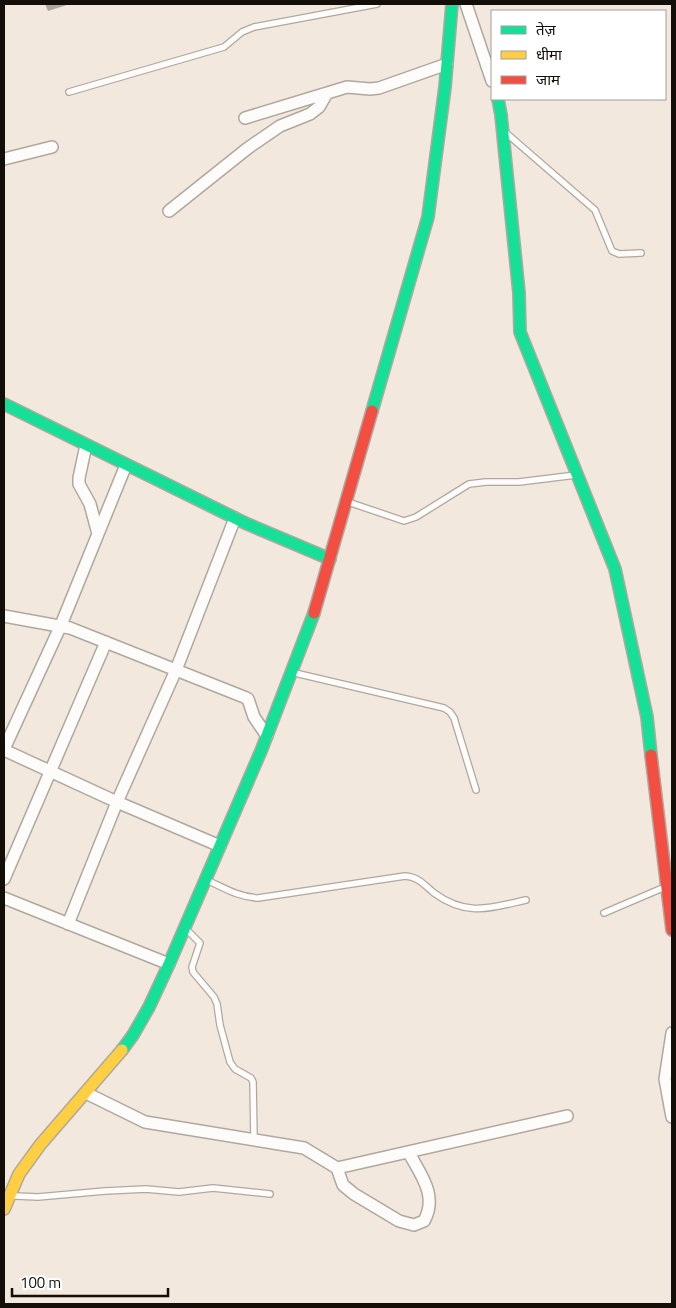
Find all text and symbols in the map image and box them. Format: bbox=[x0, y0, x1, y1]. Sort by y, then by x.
legend bbox=[491, 10, 666, 100]
text: तेज़ bbox=[536, 18, 557, 41]
text: धीमा bbox=[536, 43, 563, 66]
text: जाम bbox=[536, 68, 561, 91]
scale bar bbox=[12, 1266, 169, 1298]
text: 100 m bbox=[20, 1271, 61, 1294]

